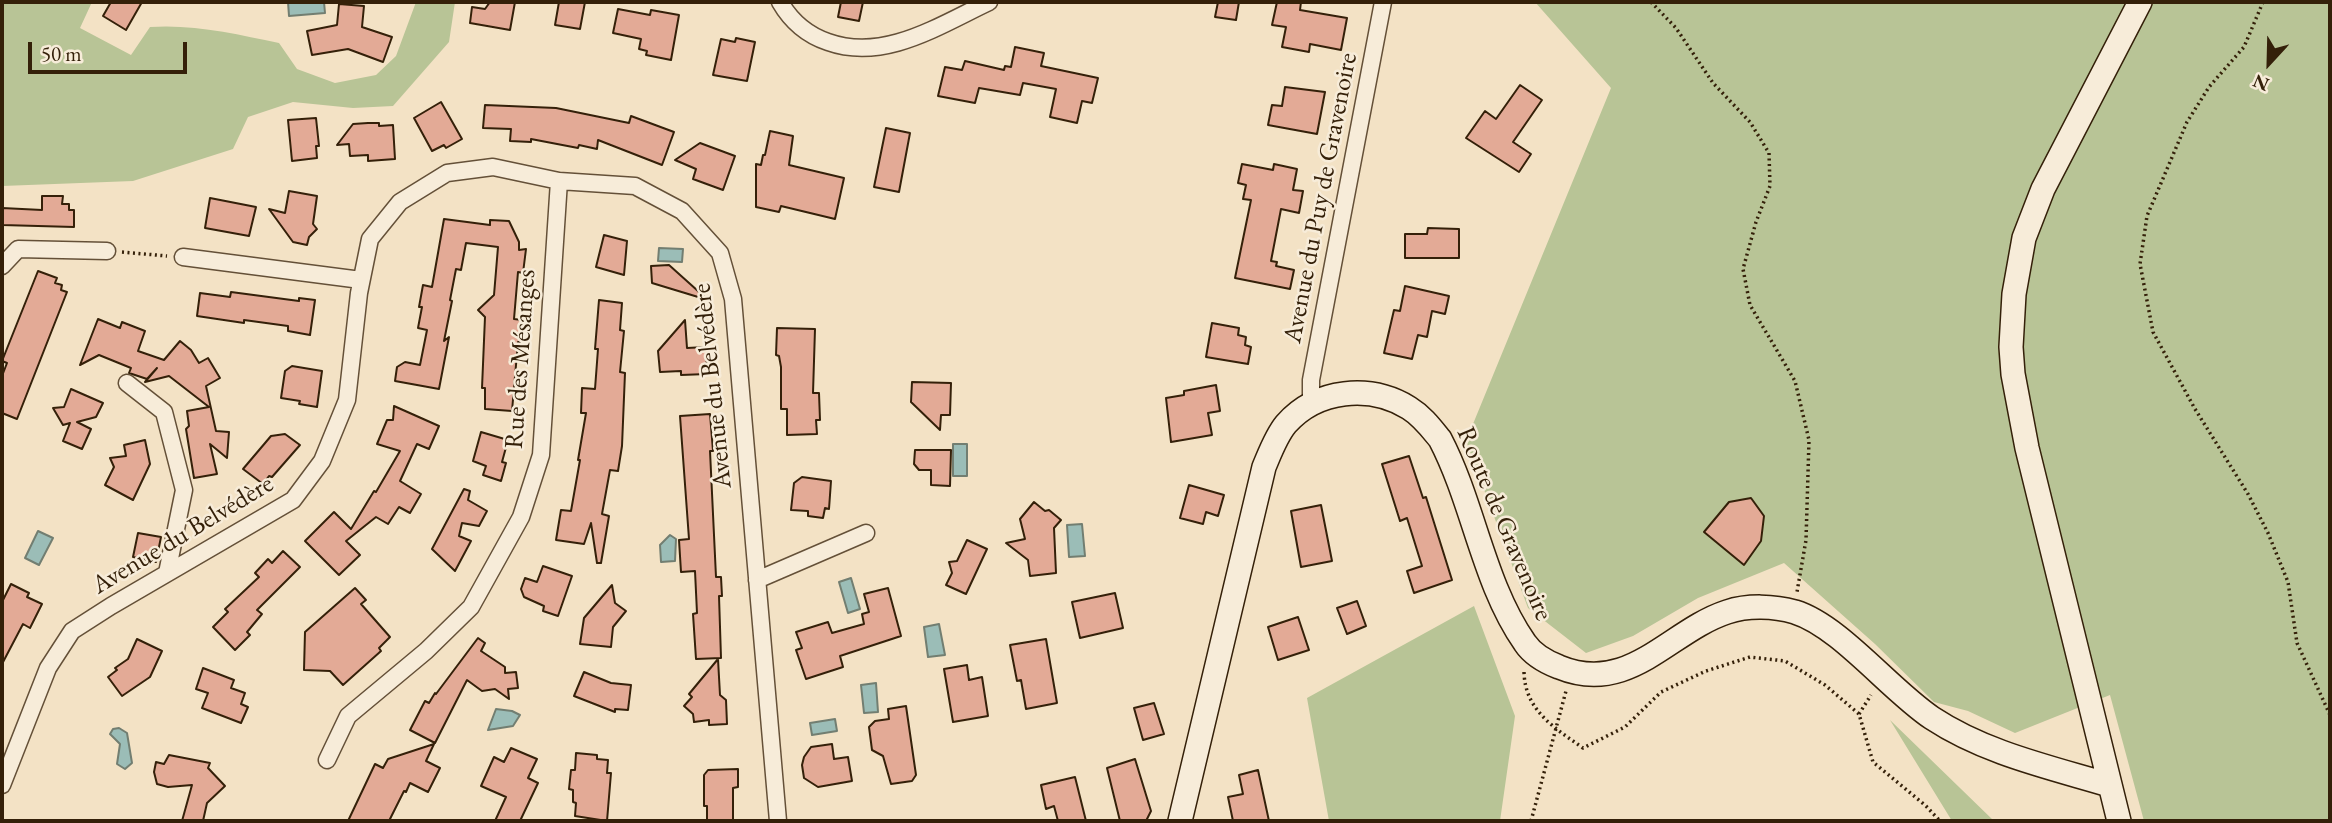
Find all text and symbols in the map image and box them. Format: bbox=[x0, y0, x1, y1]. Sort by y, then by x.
scale bar bbox=[32, 28, 191, 72]
north arrow bbox=[2234, 28, 2304, 98]
text: 50 m bbox=[41, 40, 82, 67]
street label: Avenue du Puy de Gravenoire bbox=[1278, 50, 1364, 346]
text: N bbox=[2249, 68, 2273, 97]
street label: Rue des Mésanges bbox=[499, 268, 543, 450]
street label: Avenue du Belvédère bbox=[687, 282, 739, 490]
street label: Route de Gravenoire bbox=[1449, 423, 1559, 625]
street label: Avenue du Belvédère bbox=[87, 469, 279, 601]

